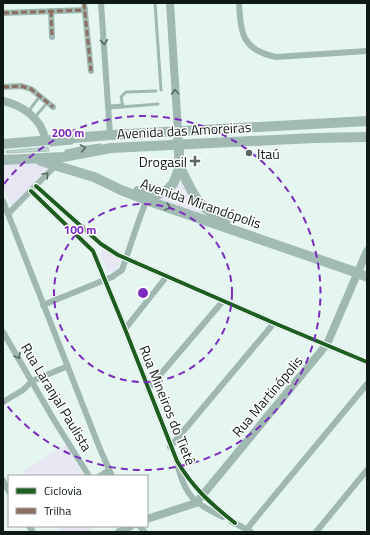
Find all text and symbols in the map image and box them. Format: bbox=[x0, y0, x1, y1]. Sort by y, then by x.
one-way arrow bbox=[100, 39, 109, 45]
one-way arrow bbox=[170, 89, 179, 95]
street label: Avenida das Amoreiras bbox=[116, 116, 252, 144]
text: 200 m bbox=[52, 123, 84, 142]
place label: Itaú bbox=[257, 143, 280, 164]
one-way arrow bbox=[80, 144, 86, 152]
marker: Itaú bbox=[244, 148, 254, 158]
place label: Drogasil bbox=[139, 151, 187, 172]
marker: Drogasil bbox=[190, 156, 200, 166]
one-way arrow bbox=[41, 172, 49, 180]
street label: Avenida Mirandópolis bbox=[138, 172, 264, 234]
one-way arrow bbox=[164, 202, 171, 211]
text: 100 m bbox=[64, 220, 96, 239]
centre of rings bbox=[136, 286, 150, 300]
street label: Rua Laranjal Paulista bbox=[16, 339, 98, 455]
street label: Rua Mineiros do Tietê bbox=[134, 342, 202, 468]
street label: Rua Martinópolis bbox=[227, 351, 307, 441]
one-way arrow bbox=[13, 352, 20, 359]
legend bbox=[8, 475, 148, 527]
text: Ciclovia bbox=[44, 481, 82, 500]
text: Trilha bbox=[44, 501, 71, 520]

